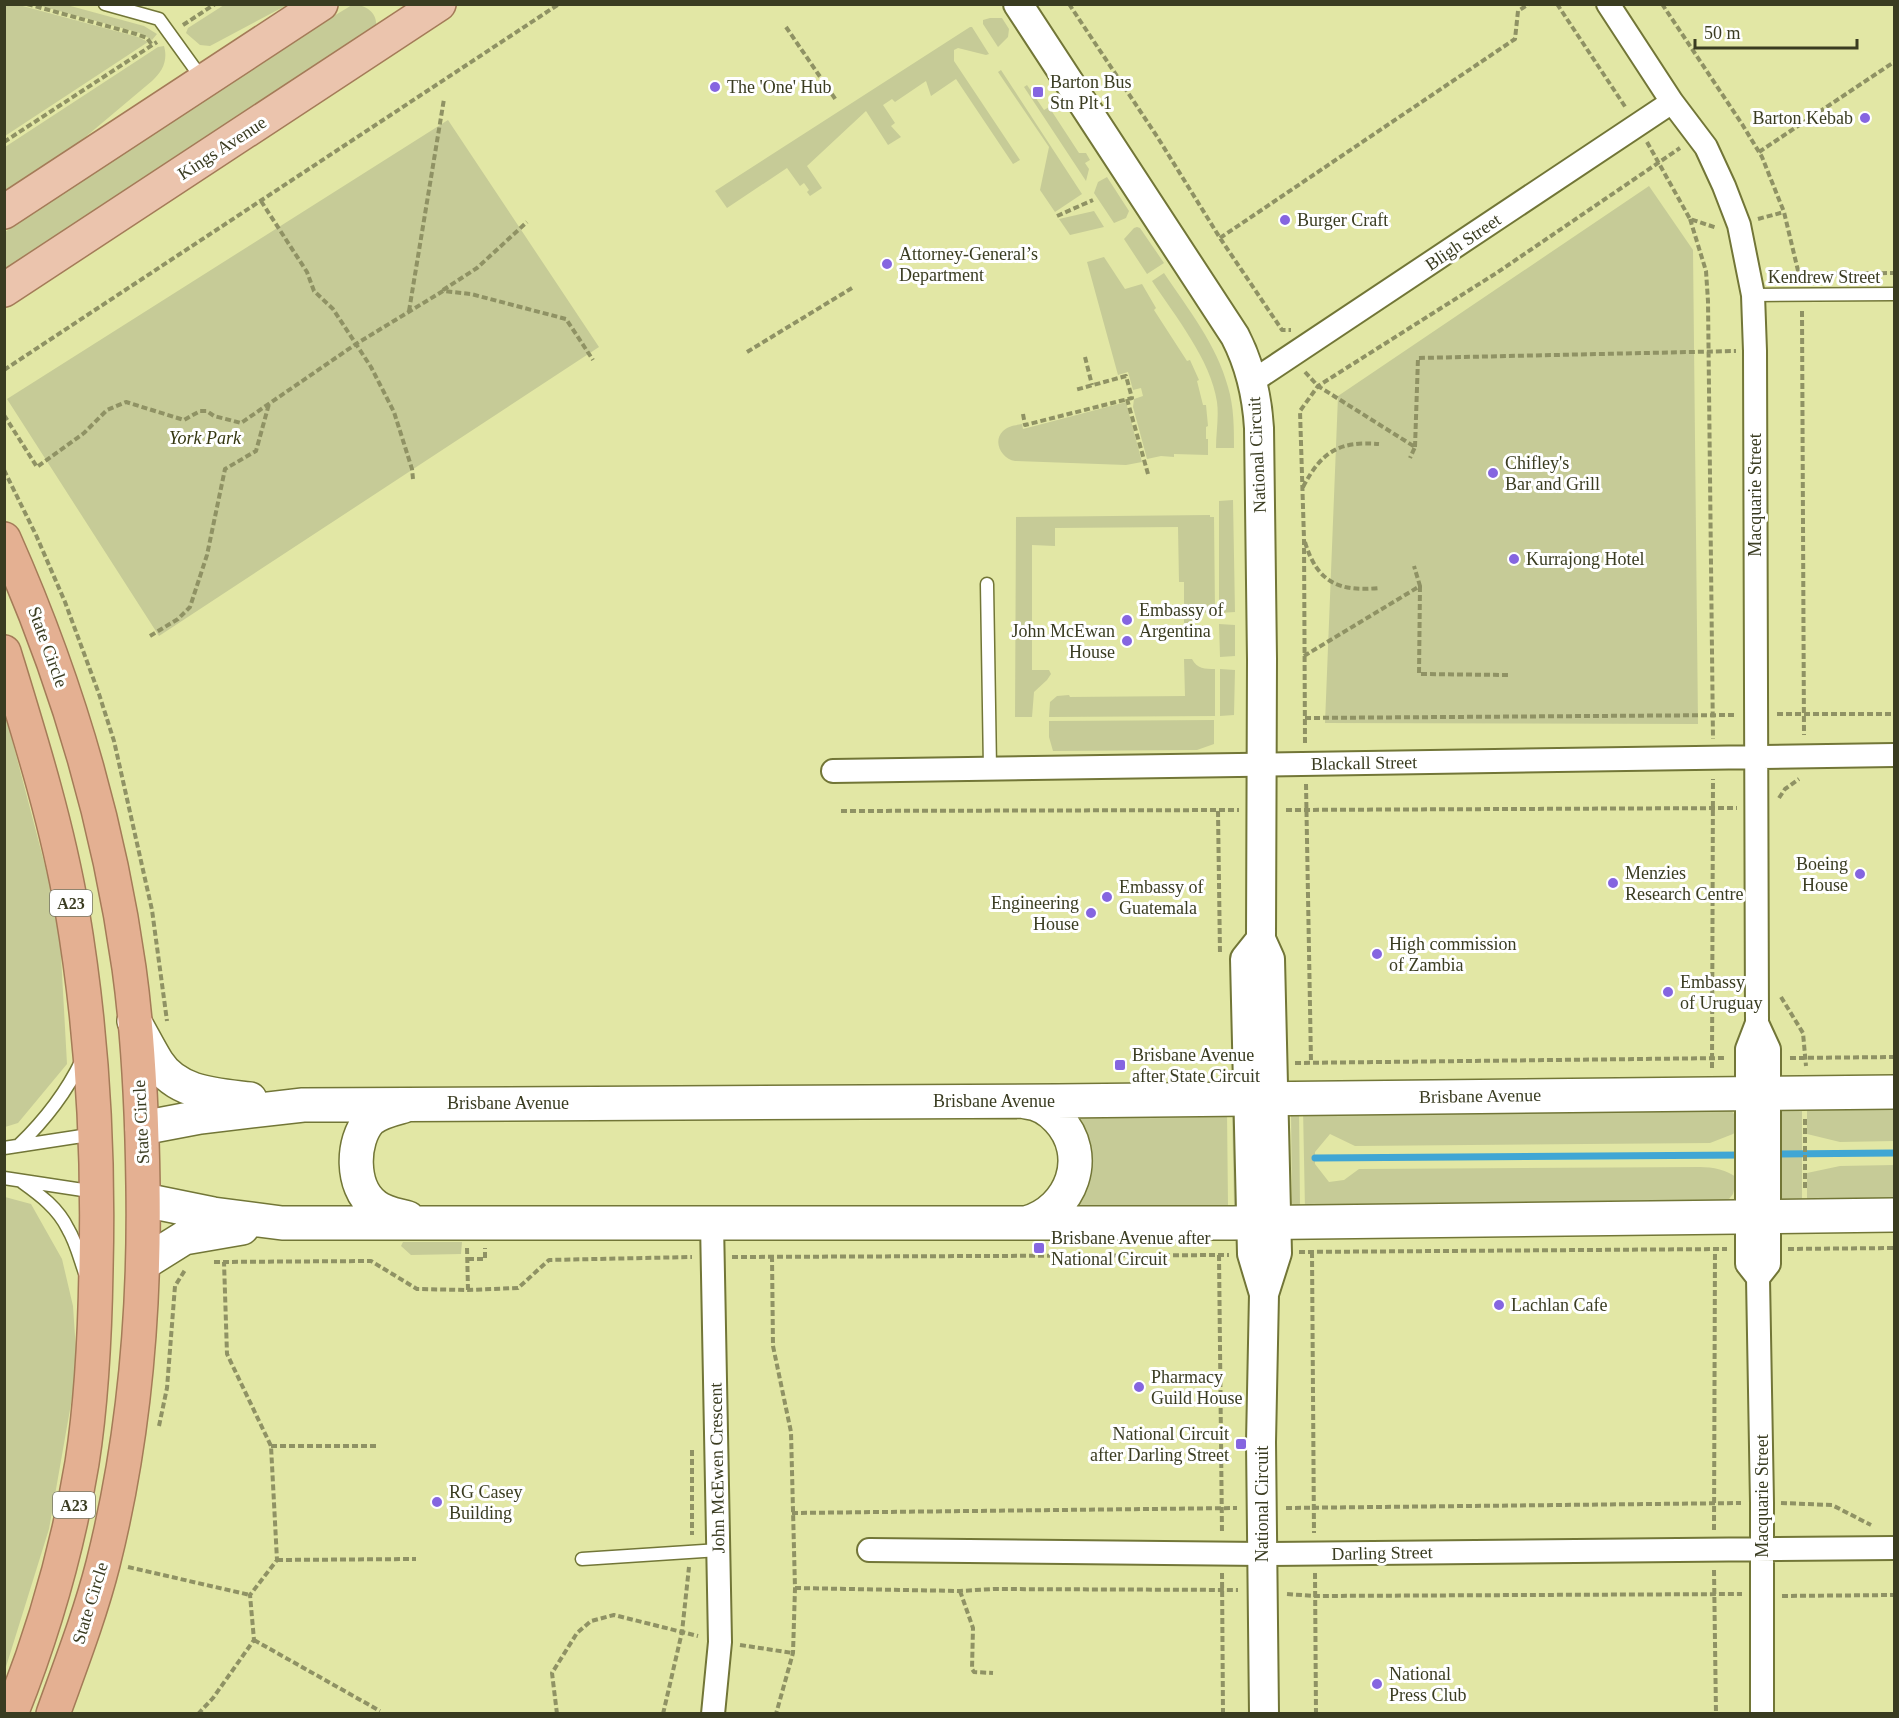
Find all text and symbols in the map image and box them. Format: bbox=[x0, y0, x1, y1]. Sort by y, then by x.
scale bar bbox=[1695, 12, 1857, 50]
text: 50 m bbox=[1704, 23, 1741, 43]
place label: Barton Bus Stn Plt 1 bbox=[1050, 72, 1132, 113]
place label: The 'One' Hub bbox=[727, 77, 831, 97]
marker: The 'One' Hub bbox=[708, 80, 722, 94]
marker: Barton Bus Stn Plt 1 bbox=[1031, 85, 1045, 99]
place label: Barton Kebab bbox=[1753, 108, 1853, 128]
marker: Barton Kebab bbox=[1858, 111, 1872, 125]
street label: Kings Avenue bbox=[174, 112, 270, 184]
place label: Burger Craft bbox=[1297, 210, 1388, 230]
street label: Bligh Street bbox=[1422, 210, 1504, 274]
marker: Burger Craft bbox=[1278, 213, 1292, 227]
place label: Attorney-General’s Department bbox=[899, 244, 1038, 285]
marker: Attorney-General’s Department bbox=[880, 257, 894, 271]
street label: Kendrew Street bbox=[1768, 267, 1880, 287]
street label: National Circuit bbox=[1244, 396, 1270, 514]
park label: York Park bbox=[169, 428, 242, 448]
street label: Macquarie Street bbox=[1745, 433, 1765, 557]
place label: Chifley's Bar and Grill bbox=[1505, 453, 1600, 494]
marker: Chifley's Bar and Grill bbox=[1486, 466, 1500, 480]
place label: Kurrajong Hotel bbox=[1526, 549, 1644, 569]
marker: Kurrajong Hotel bbox=[1507, 552, 1521, 566]
place label: Embassy of Argentina bbox=[1139, 600, 1224, 641]
street label: State Circle bbox=[24, 604, 72, 690]
marker: Embassy of Argentina bbox=[1120, 613, 1134, 627]
place label: John McEwan House bbox=[1012, 621, 1115, 662]
marker: John McEwan House bbox=[1120, 634, 1134, 648]
street label: Blackall Street bbox=[1311, 752, 1417, 774]
place label: Boeing House bbox=[1796, 854, 1848, 895]
place label: Menzies Research Centre bbox=[1625, 863, 1743, 904]
marker: Boeing House bbox=[1853, 867, 1867, 881]
marker: Menzies Research Centre bbox=[1606, 876, 1620, 890]
place label: Embassy of Guatemala bbox=[1119, 877, 1204, 918]
road number: A23 bbox=[50, 890, 92, 916]
marker: Embassy of Guatemala bbox=[1100, 890, 1114, 904]
place label: Engineering House bbox=[991, 893, 1079, 934]
marker: Engineering House bbox=[1084, 906, 1098, 920]
place label: High commission of Zambia bbox=[1389, 934, 1517, 975]
marker: High commission of Zambia bbox=[1370, 947, 1384, 961]
place label: Embassy of Uruguay bbox=[1680, 972, 1762, 1013]
marker: Embassy of Uruguay bbox=[1661, 985, 1675, 999]
place label: Brisbane Avenue after State Circuit bbox=[1132, 1045, 1260, 1086]
marker: Brisbane Avenue after State Circuit bbox=[1113, 1058, 1127, 1072]
street label: State Circle bbox=[129, 1079, 153, 1165]
street label: Brisbane Avenue bbox=[1419, 1085, 1541, 1107]
street label: Brisbane Avenue bbox=[933, 1091, 1055, 1111]
street label: Brisbane Avenue bbox=[447, 1093, 569, 1113]
place label: Brisbane Avenue after National Circuit bbox=[1051, 1228, 1211, 1269]
marker: Brisbane Avenue after National Circuit bbox=[1032, 1241, 1046, 1255]
place label: Lachlan Cafe bbox=[1511, 1295, 1607, 1315]
marker: Lachlan Cafe bbox=[1492, 1298, 1506, 1312]
place label: Pharmacy Guild House bbox=[1151, 1367, 1243, 1408]
marker: Pharmacy Guild House bbox=[1132, 1380, 1146, 1394]
street label: John McEwen Crescent bbox=[706, 1382, 728, 1554]
place label: National Circuit after Darling Street bbox=[1090, 1424, 1229, 1465]
street label: Macquarie Street bbox=[1752, 1434, 1772, 1558]
marker: National Circuit after Darling Street bbox=[1234, 1437, 1248, 1451]
street label: National Circuit bbox=[1252, 1446, 1272, 1562]
place label: RG Casey Building bbox=[449, 1482, 523, 1523]
road number: A23 bbox=[53, 1492, 95, 1518]
marker: RG Casey Building bbox=[430, 1495, 444, 1509]
street label: Darling Street bbox=[1331, 1542, 1433, 1564]
street label: State Circle bbox=[68, 1560, 112, 1646]
place label: National Press Club bbox=[1389, 1664, 1467, 1705]
marker: National Press Club bbox=[1370, 1677, 1384, 1691]

